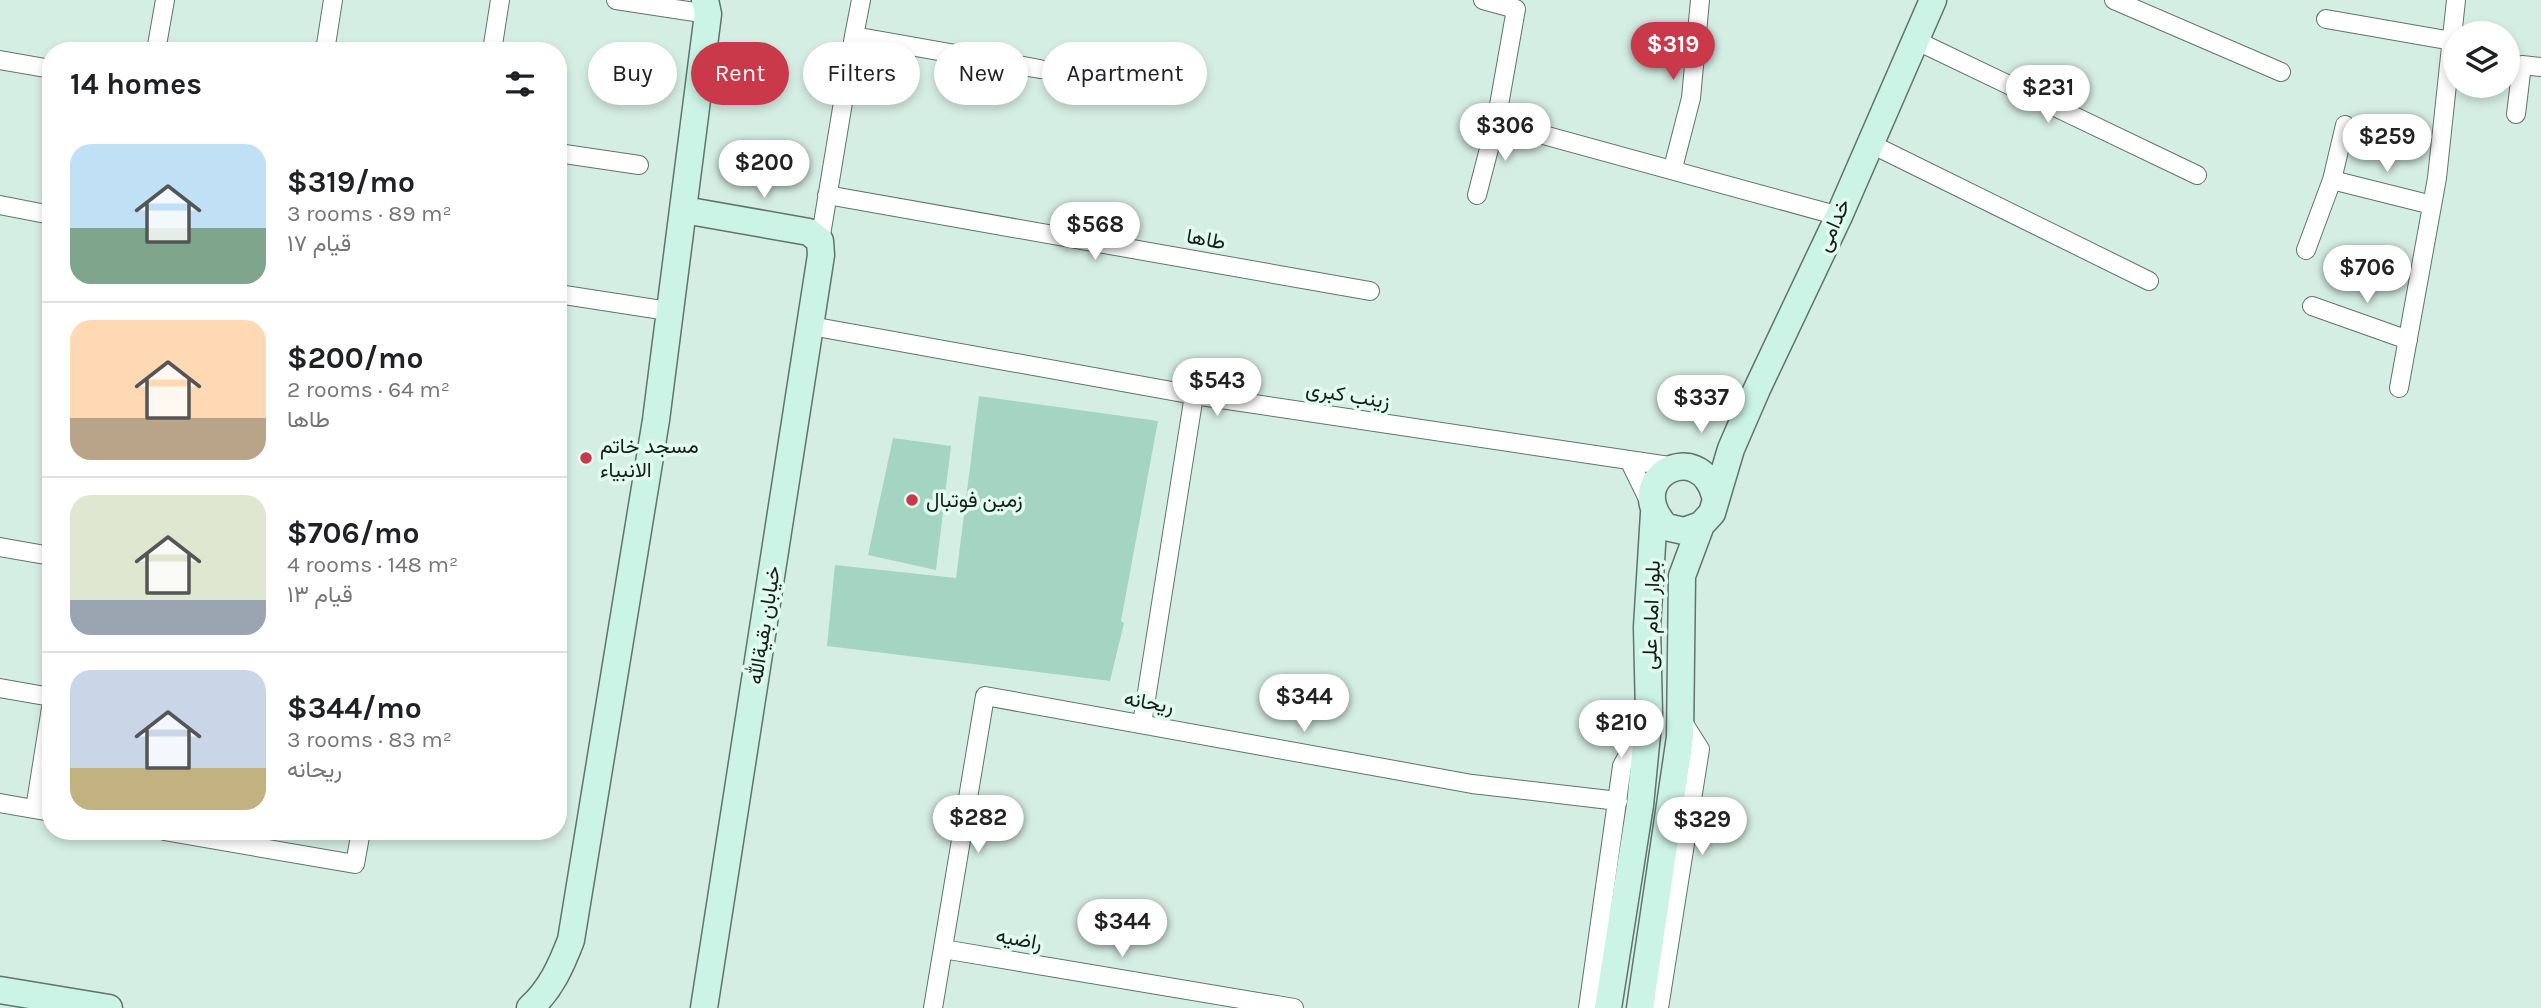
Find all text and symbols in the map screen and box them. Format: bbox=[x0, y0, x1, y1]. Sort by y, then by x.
map controls bbox=[2443, 21, 2520, 98]
button: layers bbox=[2443, 21, 2520, 98]
pin: $319 bbox=[1632, 22, 1714, 82]
text: $319 bbox=[1647, 31, 1699, 58]
chip: Buy bbox=[588, 42, 677, 105]
chip: Rent bbox=[691, 42, 789, 105]
chip: Filters bbox=[803, 42, 920, 105]
chip: New bbox=[934, 42, 1028, 105]
chip: Apartment bbox=[1042, 42, 1207, 105]
icon: filters bbox=[501, 65, 539, 103]
text: 14 homes bbox=[70, 66, 202, 102]
pin: $231 bbox=[2007, 66, 2089, 125]
text: $231 bbox=[2022, 74, 2074, 101]
pin: $306 bbox=[1464, 104, 1546, 163]
text: $306 bbox=[1476, 112, 1534, 139]
pin: $259 bbox=[2346, 114, 2428, 174]
text: $259 bbox=[2358, 123, 2416, 150]
pin: $200 bbox=[723, 140, 805, 200]
text: $200 bbox=[735, 149, 793, 176]
text: $319/mo bbox=[287, 164, 415, 200]
icon: home bbox=[126, 172, 210, 256]
street label: خدامی bbox=[1811, 195, 1855, 255]
text: 3 rooms · 89 m² bbox=[287, 200, 452, 227]
pin: $568 bbox=[1054, 202, 1136, 262]
text: $568 bbox=[1066, 211, 1124, 238]
street label: طاها bbox=[1185, 224, 1227, 254]
text: قیام ۱۷ bbox=[287, 230, 351, 257]
pin: $706 bbox=[2326, 246, 2408, 305]
text: $706 bbox=[2339, 254, 2395, 281]
text: $200/mo bbox=[287, 340, 423, 376]
icon: home bbox=[126, 348, 210, 432]
pin: $543 bbox=[1176, 358, 1258, 418]
text: $543 bbox=[1188, 367, 1246, 394]
text: 2 rooms · 64 m² bbox=[287, 376, 450, 403]
pin: $337 bbox=[1660, 376, 1742, 435]
street label: زینب کبری bbox=[1304, 377, 1392, 414]
text: $337 bbox=[1673, 384, 1729, 411]
text: طاها bbox=[287, 406, 330, 433]
place label: مسجد خاتم الانبیاء bbox=[600, 434, 699, 482]
marker: مسجد خاتم الانبیاء bbox=[578, 450, 594, 466]
place label: زمین فوتبال bbox=[926, 488, 1023, 513]
marker: زمین فوتبال bbox=[904, 492, 920, 508]
text: $706/mo bbox=[287, 515, 419, 551]
icon: home bbox=[126, 523, 210, 607]
text: 4 rooms · 148 m² bbox=[287, 551, 458, 578]
street label: بلوار امام علی bbox=[1637, 560, 1667, 670]
street label: خیابان بقیةالله bbox=[742, 564, 785, 686]
text: قیام ۱۳ bbox=[287, 581, 353, 608]
pin: $344 bbox=[1263, 674, 1345, 734]
text: $344 bbox=[1275, 683, 1333, 710]
street label: ریحانه bbox=[1122, 686, 1176, 719]
text: $344/mo bbox=[287, 690, 422, 726]
icon: home bbox=[126, 698, 210, 782]
pin: $210 bbox=[1580, 700, 1662, 760]
text: $210 bbox=[1595, 709, 1647, 736]
text: 3 rooms · 83 m² bbox=[287, 726, 452, 753]
text: ریحانه bbox=[287, 756, 342, 783]
pin: $282 bbox=[937, 796, 1019, 855]
pin: $329 bbox=[1661, 798, 1743, 857]
text: $282 bbox=[949, 804, 1007, 831]
text: $329 bbox=[1673, 806, 1731, 833]
pin: $344 bbox=[1081, 900, 1163, 959]
text: $344 bbox=[1093, 908, 1151, 935]
street label: راضیه bbox=[994, 923, 1044, 956]

